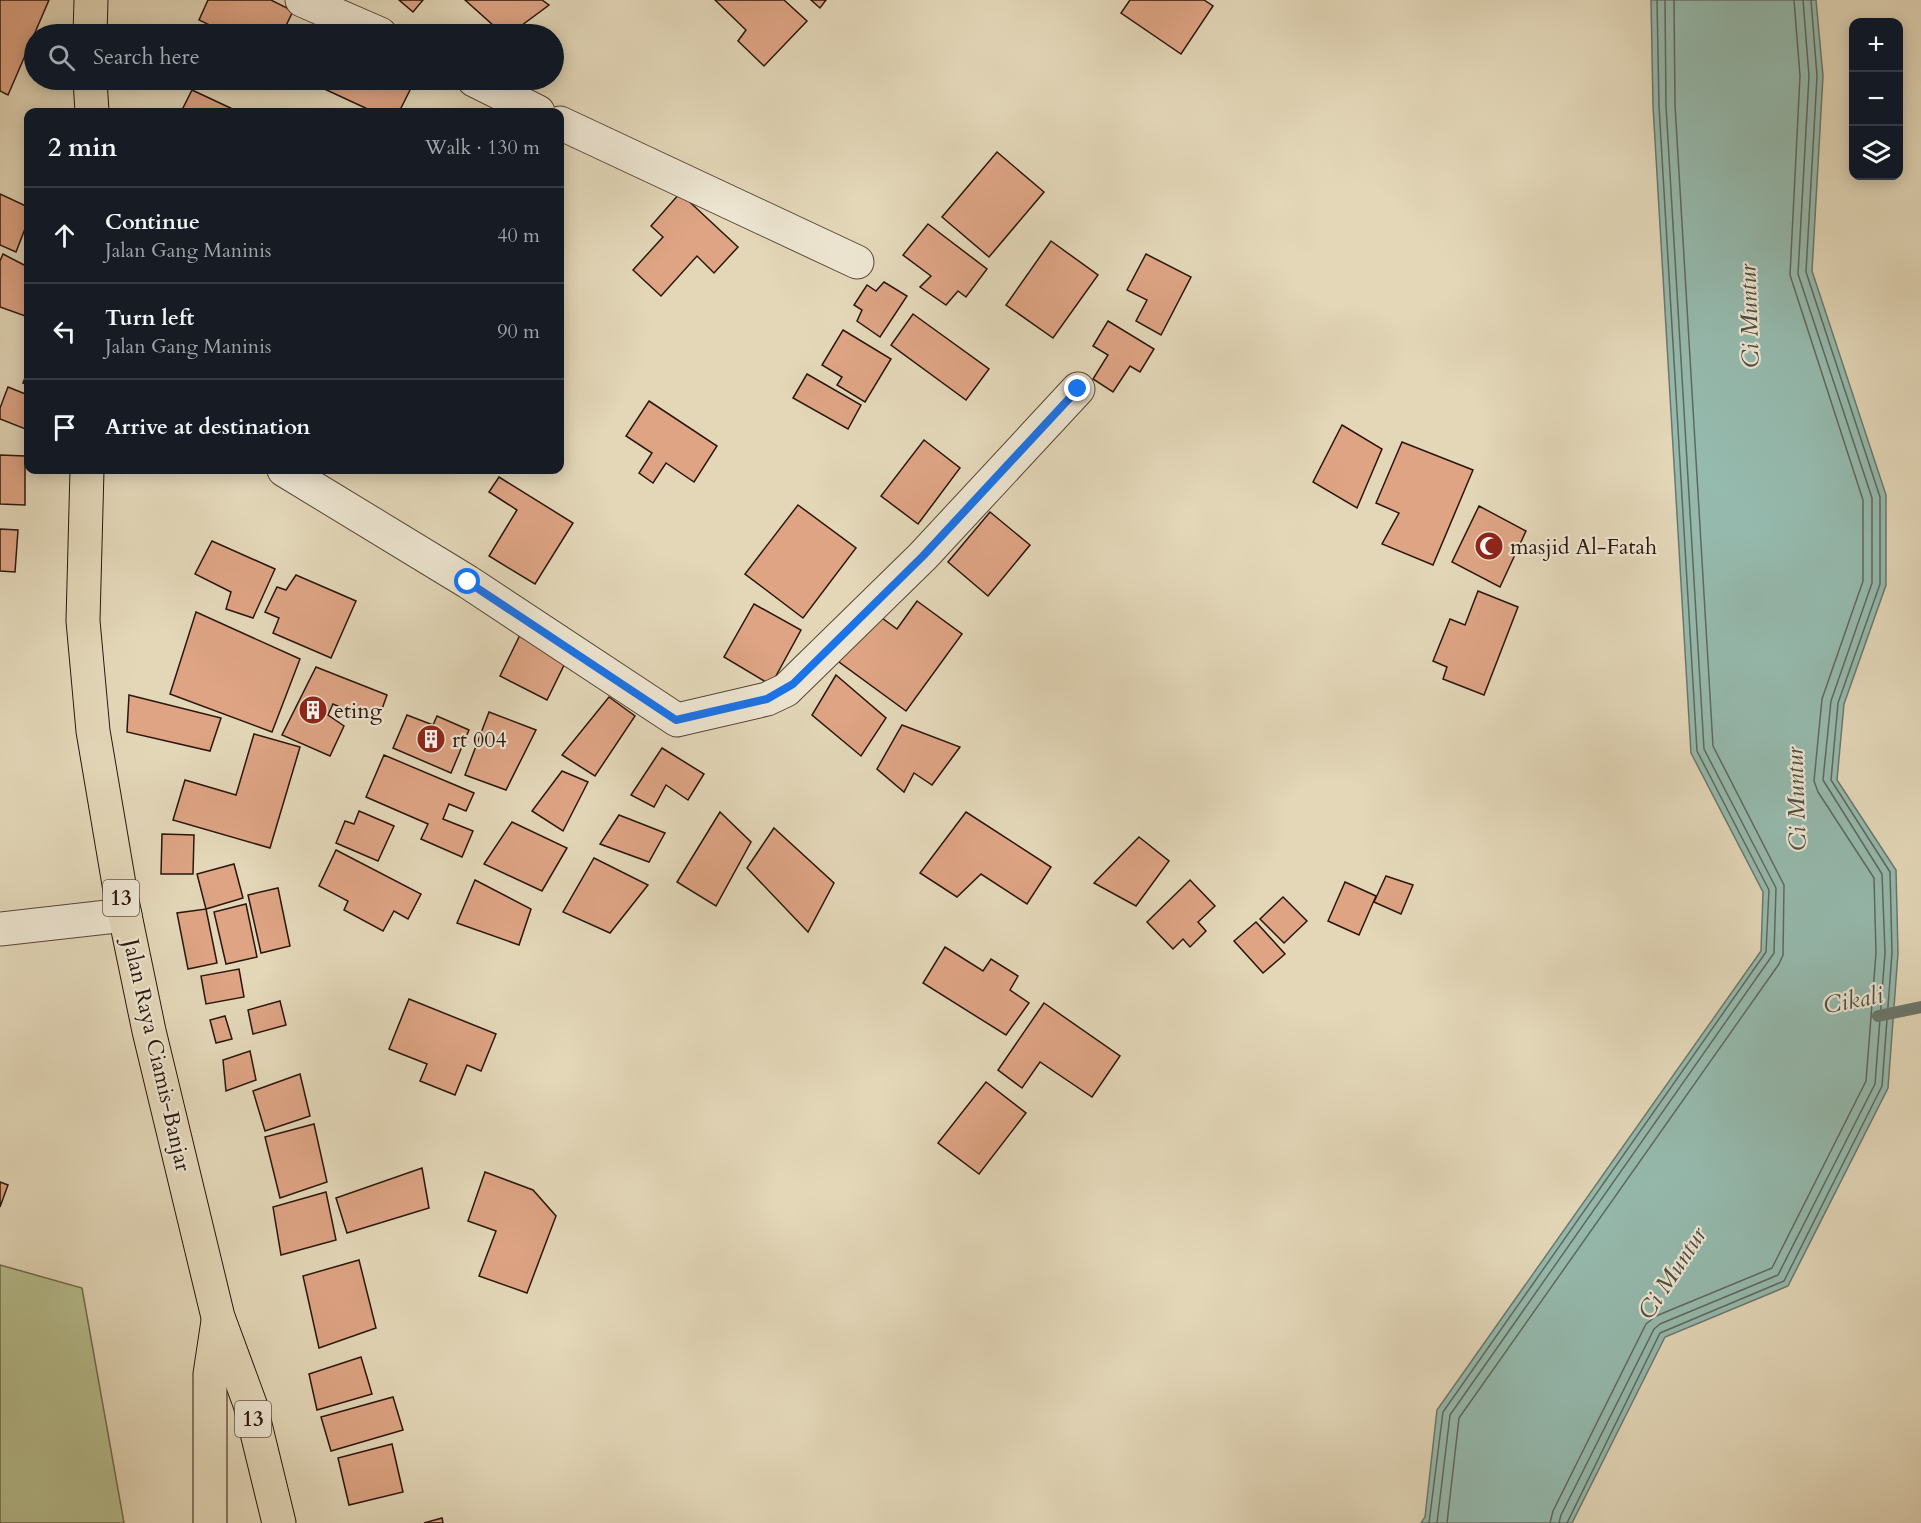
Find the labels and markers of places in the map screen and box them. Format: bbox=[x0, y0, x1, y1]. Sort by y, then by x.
mosque icon: masjid Al-Fatah bbox=[1473, 530, 1505, 562]
place label: masjid Al-Fatah bbox=[1510, 532, 1657, 562]
building icon: eting bbox=[297, 694, 329, 726]
place label: eting bbox=[334, 696, 383, 726]
building icon: rt 004 bbox=[415, 723, 447, 755]
place label: rt 004 bbox=[452, 725, 507, 755]

